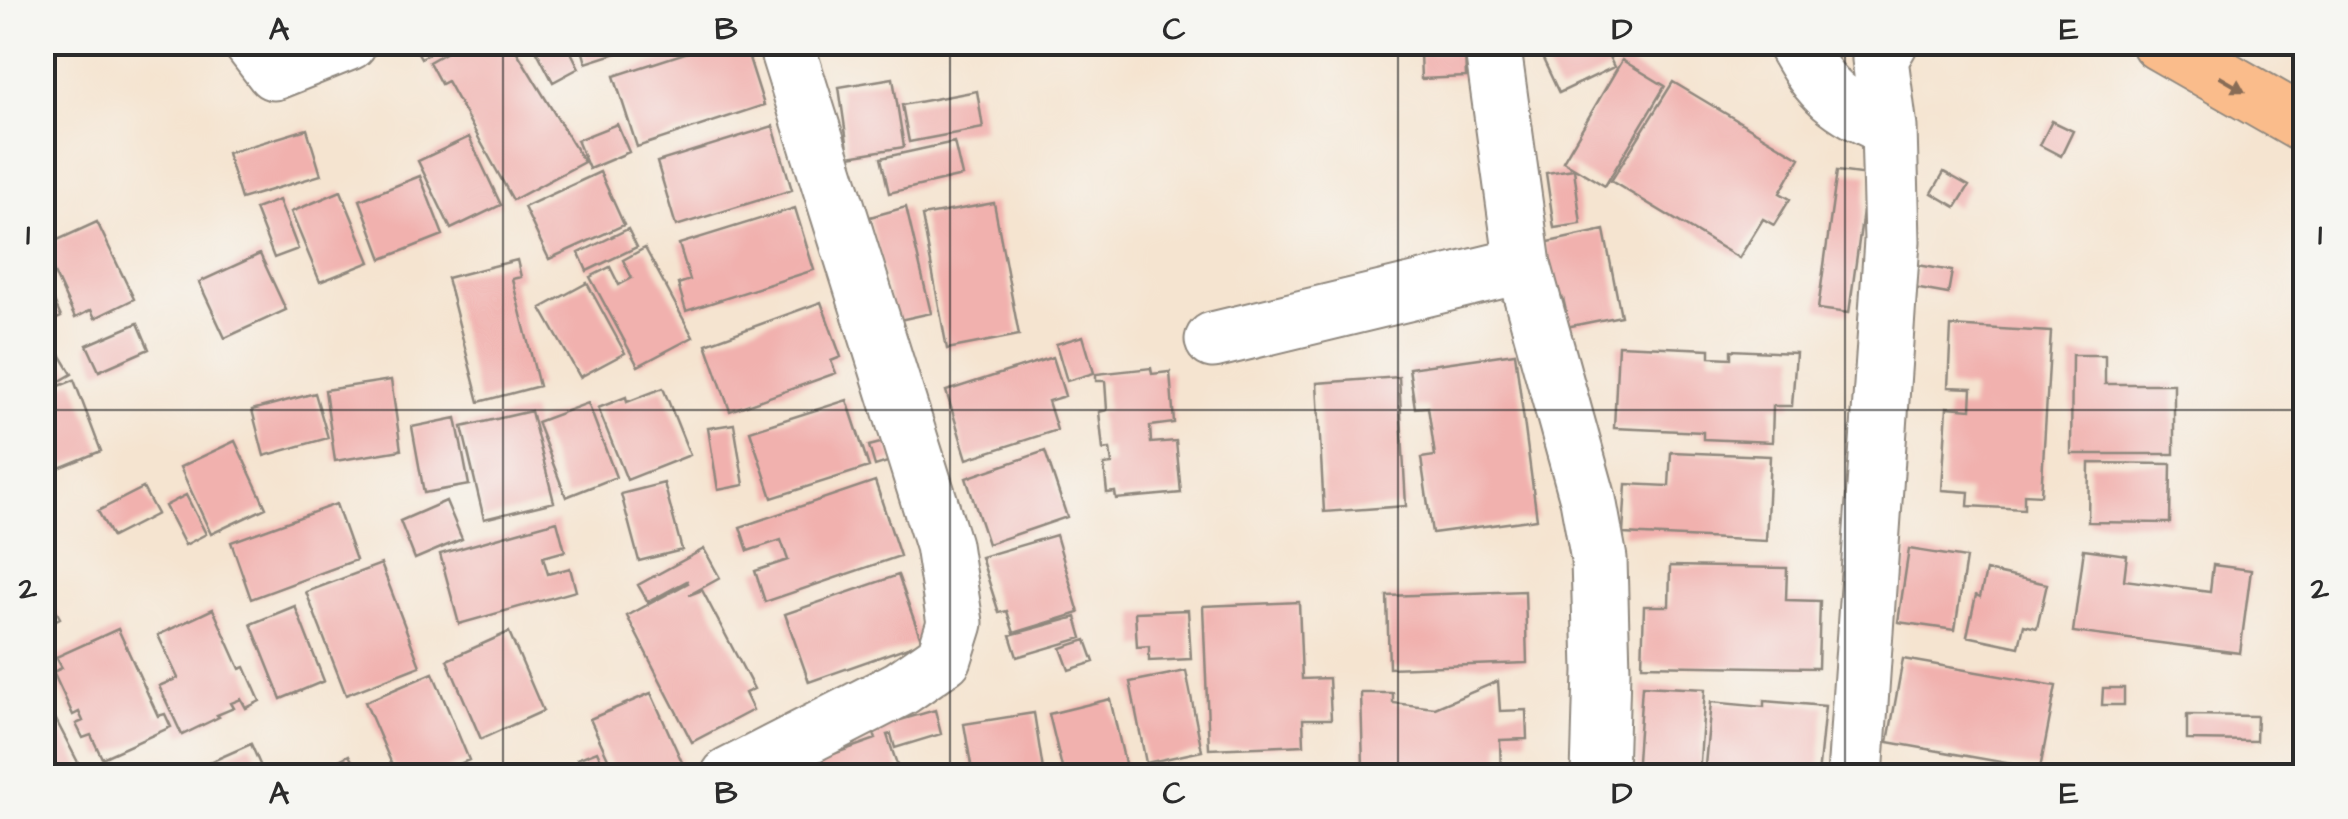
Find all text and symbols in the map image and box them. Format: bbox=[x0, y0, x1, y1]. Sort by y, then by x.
text: A bbox=[269, 7, 290, 52]
text: B bbox=[715, 7, 738, 52]
text: C bbox=[1163, 7, 1186, 52]
text: D bbox=[1612, 7, 1633, 52]
text: E bbox=[2060, 7, 2079, 52]
one-way arrow bbox=[2218, 75, 2246, 93]
text: 1 bbox=[26, 212, 30, 257]
text: 1 bbox=[2318, 212, 2322, 257]
text: 2 bbox=[18, 566, 38, 611]
text: 2 bbox=[2310, 566, 2330, 611]
text: A bbox=[269, 771, 290, 816]
text: B bbox=[715, 771, 738, 816]
text: C bbox=[1163, 771, 1186, 816]
text: D bbox=[1612, 771, 1633, 816]
text: E bbox=[2060, 771, 2079, 816]

